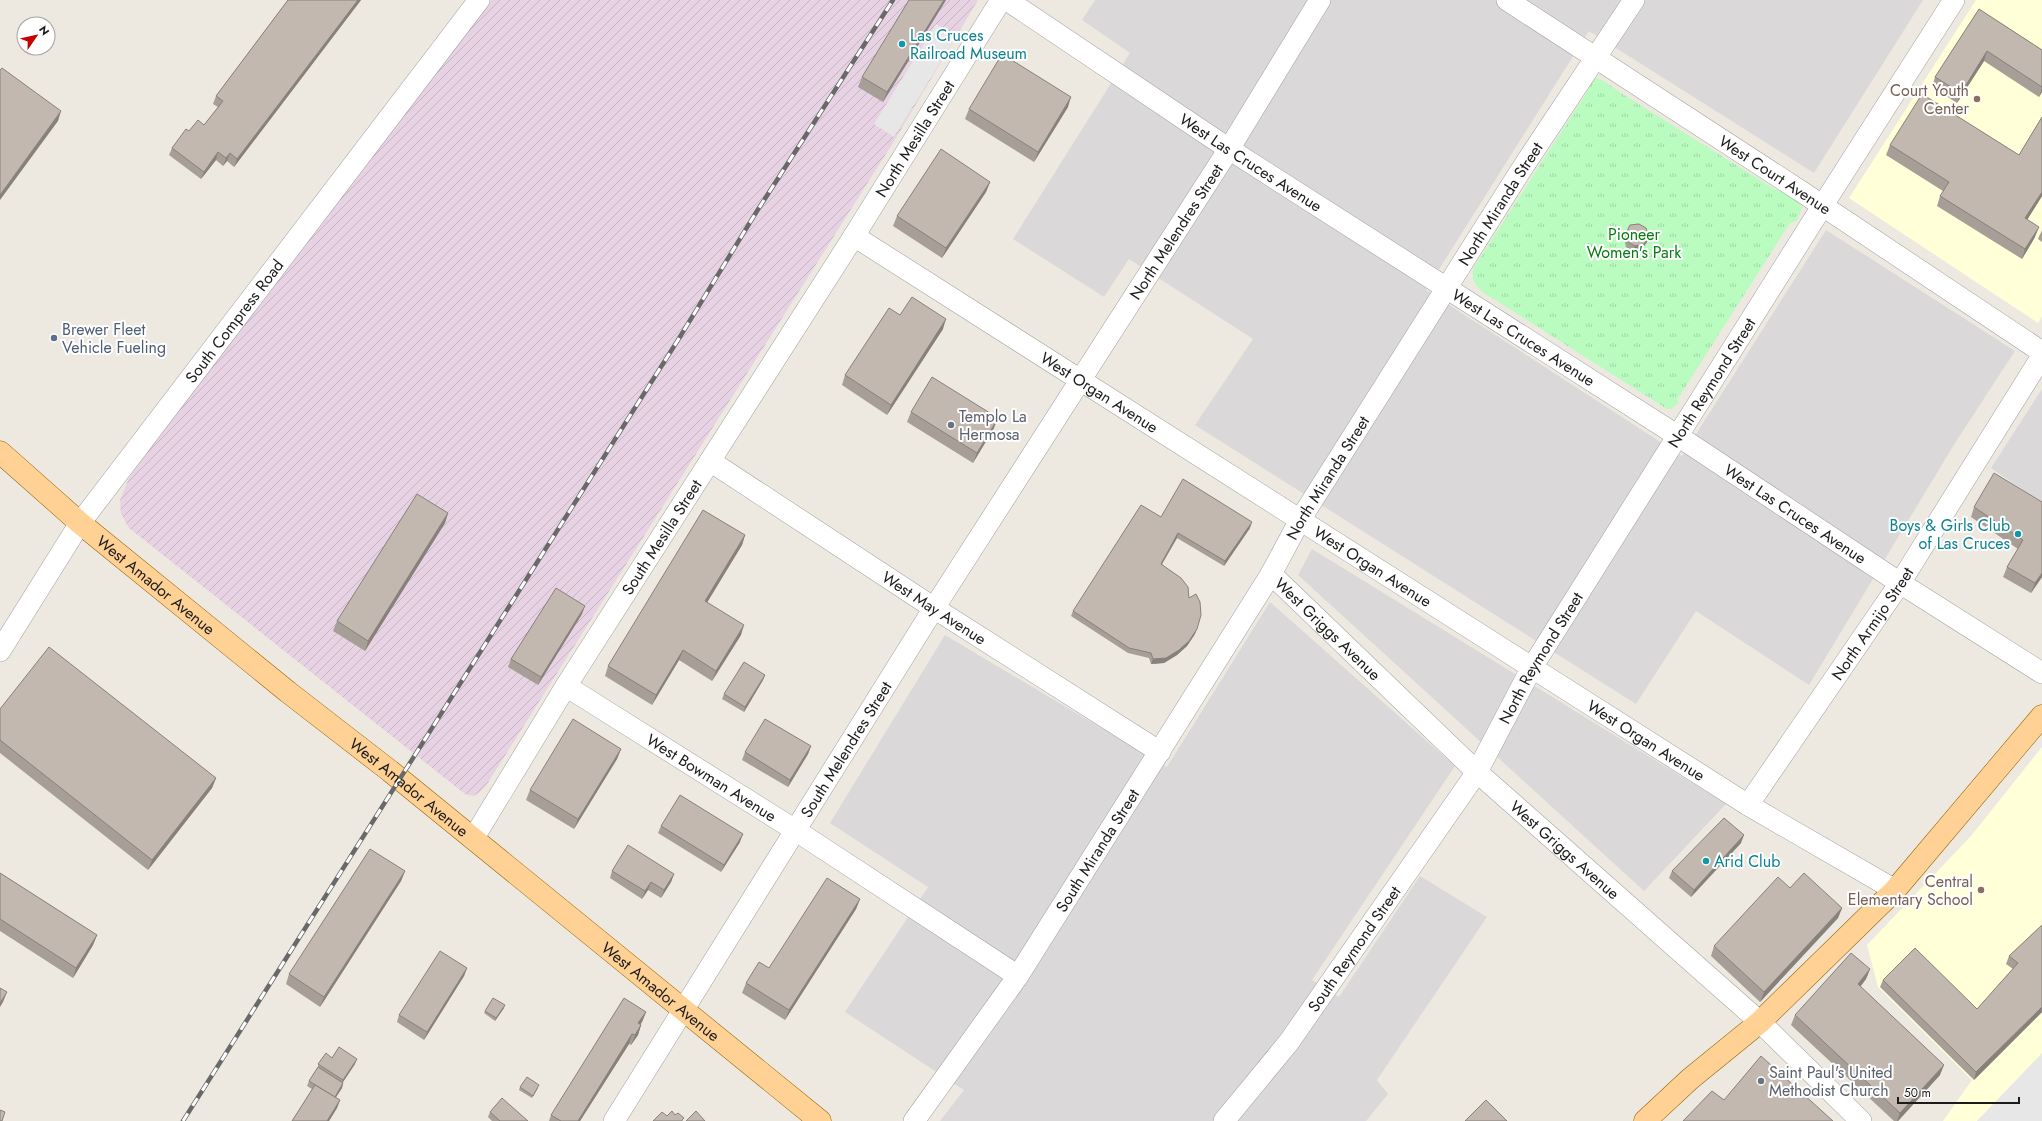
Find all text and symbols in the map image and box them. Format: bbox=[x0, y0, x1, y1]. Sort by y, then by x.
north arrow bbox=[16, 16, 56, 56]
text: N bbox=[35, 22, 53, 39]
place label: Las Cruces Railroad Museum bbox=[910, 24, 1027, 65]
marker: Las Cruces Railroad Museum bbox=[897, 39, 907, 49]
street label: North Mesilla Street bbox=[870, 76, 960, 202]
place label: Court Youth Center bbox=[1890, 79, 1970, 120]
marker: Court Youth Center bbox=[1972, 94, 1982, 104]
street label: West Las Cruces Avenue bbox=[1175, 108, 1326, 218]
street label: West Court Avenue bbox=[1714, 130, 1836, 220]
street label: North Miranda Street bbox=[1453, 138, 1549, 270]
street label: North Melendres Street bbox=[1124, 159, 1229, 304]
park label: Pioneer Women's Park bbox=[1587, 223, 1682, 264]
street label: South Compress Road bbox=[180, 255, 289, 388]
street label: West Las Cruces Avenue bbox=[1447, 283, 1599, 392]
street label: North Reymond Street bbox=[1662, 313, 1761, 452]
place label: Brewer Fleet Vehicle Fueling bbox=[62, 318, 166, 359]
marker: Brewer Fleet Vehicle Fueling bbox=[49, 333, 59, 343]
street label: West Organ Avenue bbox=[1036, 347, 1163, 439]
place label: Templo La Hermosa bbox=[959, 405, 1027, 446]
street label: North Miranda Street bbox=[1280, 411, 1375, 544]
marker: Templo La Hermosa bbox=[946, 420, 956, 430]
street label: West Las Cruces Avenue bbox=[1720, 459, 1871, 570]
street label: South Mesilla Street bbox=[616, 475, 707, 599]
place label: Boys & Girls Club of Las Cruces bbox=[1890, 514, 2010, 555]
street label: West Organ Avenue bbox=[1309, 520, 1436, 613]
marker: Boys & Girls Club of Las Cruces bbox=[2013, 529, 2023, 539]
street label: West Amador Avenue bbox=[92, 530, 220, 640]
street label: North Armijo Street bbox=[1826, 563, 1919, 685]
street label: West May Avenue bbox=[877, 566, 991, 650]
street label: West Griggs Avenue bbox=[1269, 573, 1386, 686]
street label: North Reymond Street bbox=[1493, 588, 1589, 728]
street label: South Melendres Street bbox=[795, 677, 898, 822]
street label: West Organ Avenue bbox=[1582, 694, 1709, 787]
street label: West Bowman Avenue bbox=[642, 728, 781, 828]
street label: West Amador Avenue bbox=[344, 733, 473, 842]
street label: South Miranda Street bbox=[1050, 784, 1145, 917]
street label: West Griggs Avenue bbox=[1505, 795, 1624, 905]
place label: Arid Club bbox=[1714, 850, 1780, 873]
marker: Arid Club bbox=[1701, 856, 1711, 866]
place label: Central Elementary School bbox=[1848, 870, 1973, 911]
street label: South Reymond Street bbox=[1302, 881, 1406, 1017]
marker: Central Elementary School bbox=[1976, 885, 1986, 895]
street label: West Amador Avenue bbox=[596, 936, 725, 1047]
place label: Saint Paul's United Methodist Church bbox=[1769, 1061, 1893, 1102]
marker: Saint Paul's United Methodist Church bbox=[1756, 1076, 1766, 1086]
scale bar bbox=[1898, 1079, 2019, 1105]
text: 50 m bbox=[1904, 1084, 1931, 1102]

